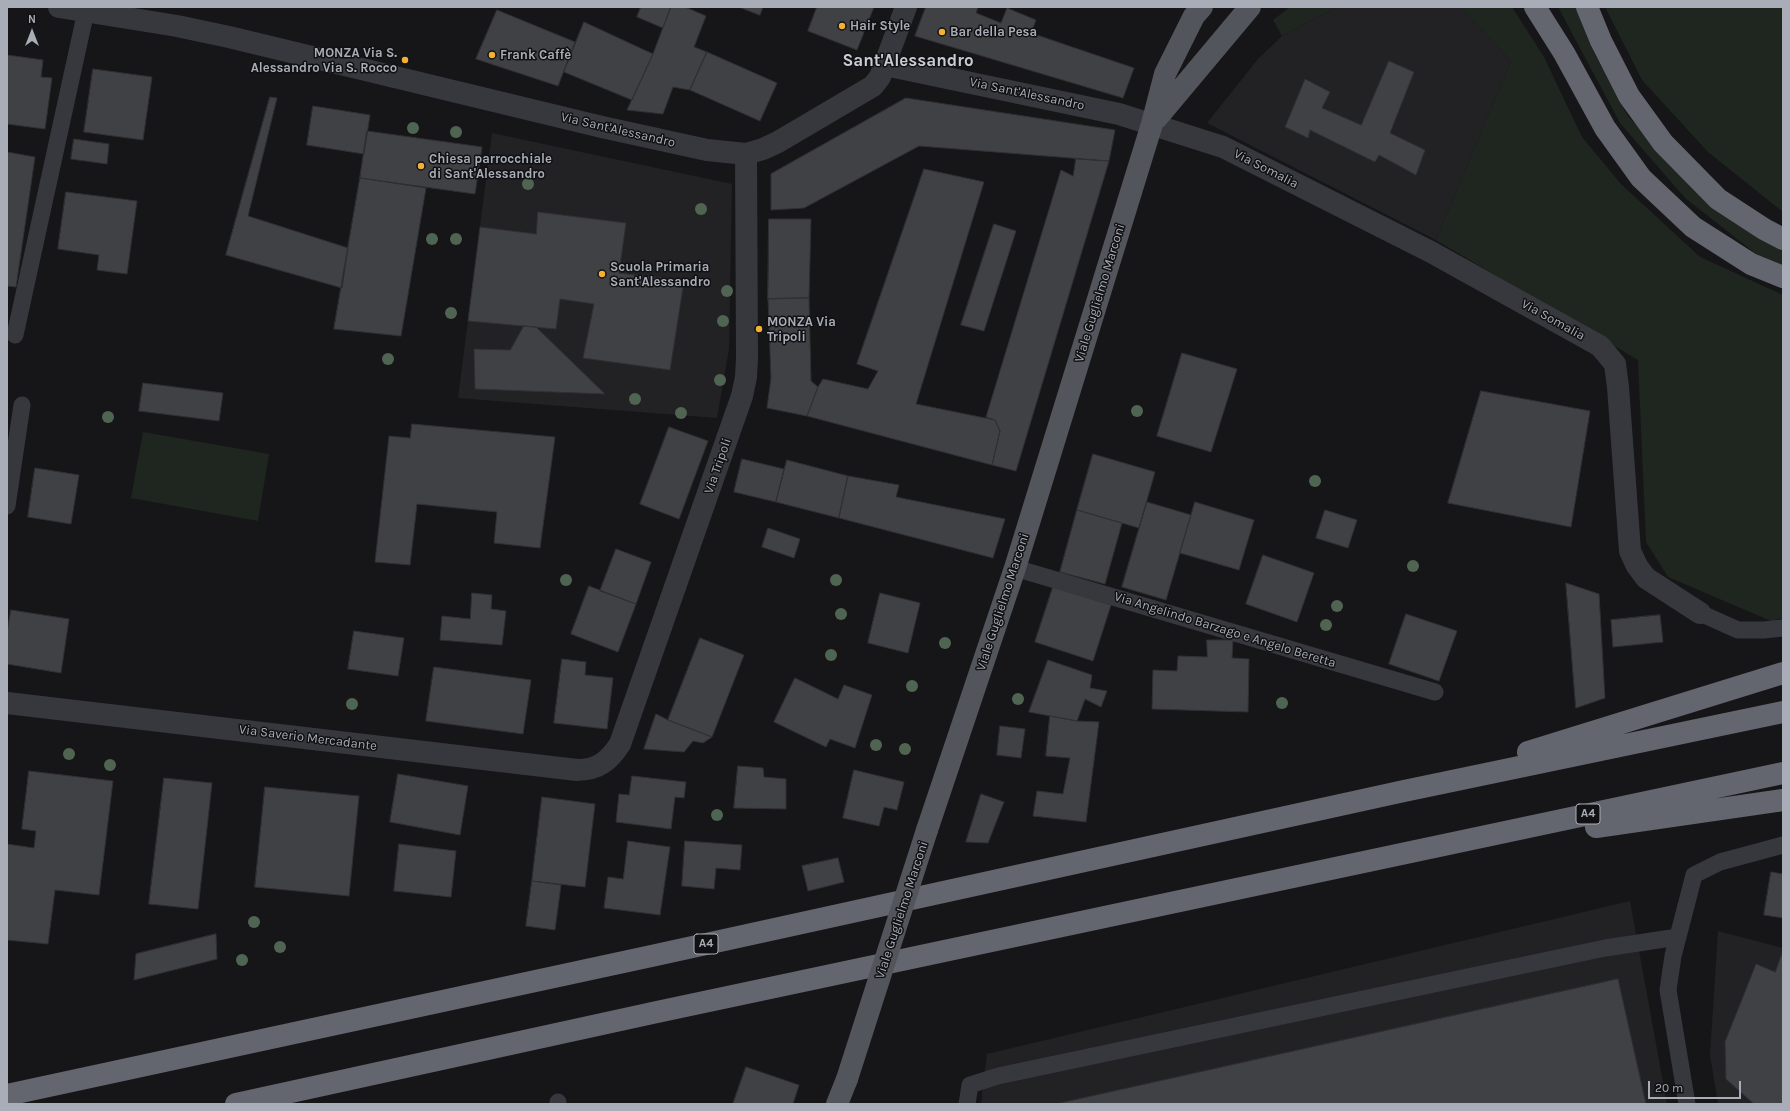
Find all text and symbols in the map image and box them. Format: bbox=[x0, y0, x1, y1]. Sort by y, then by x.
north arrow bbox=[12, 12, 52, 52]
text: N bbox=[28, 13, 36, 26]
place label: Hair Style bbox=[850, 18, 910, 34]
marker: Hair Style bbox=[837, 21, 847, 31]
place label: Bar della Pesa bbox=[950, 24, 1037, 40]
marker: Bar della Pesa bbox=[937, 27, 947, 37]
place label: MONZA Via S. Alessandro Via S. Rocco bbox=[251, 45, 397, 76]
place label: Frank Caffè bbox=[500, 47, 571, 63]
marker: Frank Caffè bbox=[487, 50, 497, 60]
district label: Sant'Alessandro bbox=[842, 51, 974, 71]
marker: MONZA Via S. Alessandro Via S. Rocco bbox=[400, 55, 410, 65]
street label: Via Sant'Alessandro bbox=[968, 74, 1086, 114]
street label: Via Sant'Alessandro bbox=[559, 109, 677, 151]
street label: Via Somalia bbox=[1231, 146, 1301, 192]
place label: Chiesa parrocchiale di Sant'Alessandro bbox=[429, 151, 552, 182]
marker: Chiesa parrocchiale di Sant'Alessandro bbox=[416, 161, 426, 171]
street label: Viale Guglielmo Marconi bbox=[1072, 222, 1128, 364]
place label: Scuola Primaria Sant'Alessandro bbox=[610, 259, 710, 290]
marker: Scuola Primaria Sant'Alessandro bbox=[597, 269, 607, 279]
street label: Via Somalia bbox=[1518, 296, 1588, 344]
place label: MONZA Via Tripoli bbox=[767, 314, 836, 345]
marker: MONZA Via Tripoli bbox=[754, 324, 764, 334]
street label: Via Tripoli bbox=[701, 436, 735, 496]
street label: Viale Guglielmo Marconi bbox=[973, 531, 1033, 673]
street label: Via Angelindo Barzago e Angelo Beretta bbox=[1112, 589, 1338, 671]
street label: Via Saverio Mercadante bbox=[238, 722, 378, 754]
road number: A4 bbox=[1576, 804, 1600, 824]
street label: Viale Guglielmo Marconi bbox=[872, 839, 932, 981]
road number: A4 bbox=[694, 934, 718, 954]
scale bar bbox=[1650, 1073, 1743, 1099]
text: 20 m bbox=[1655, 1081, 1683, 1095]

